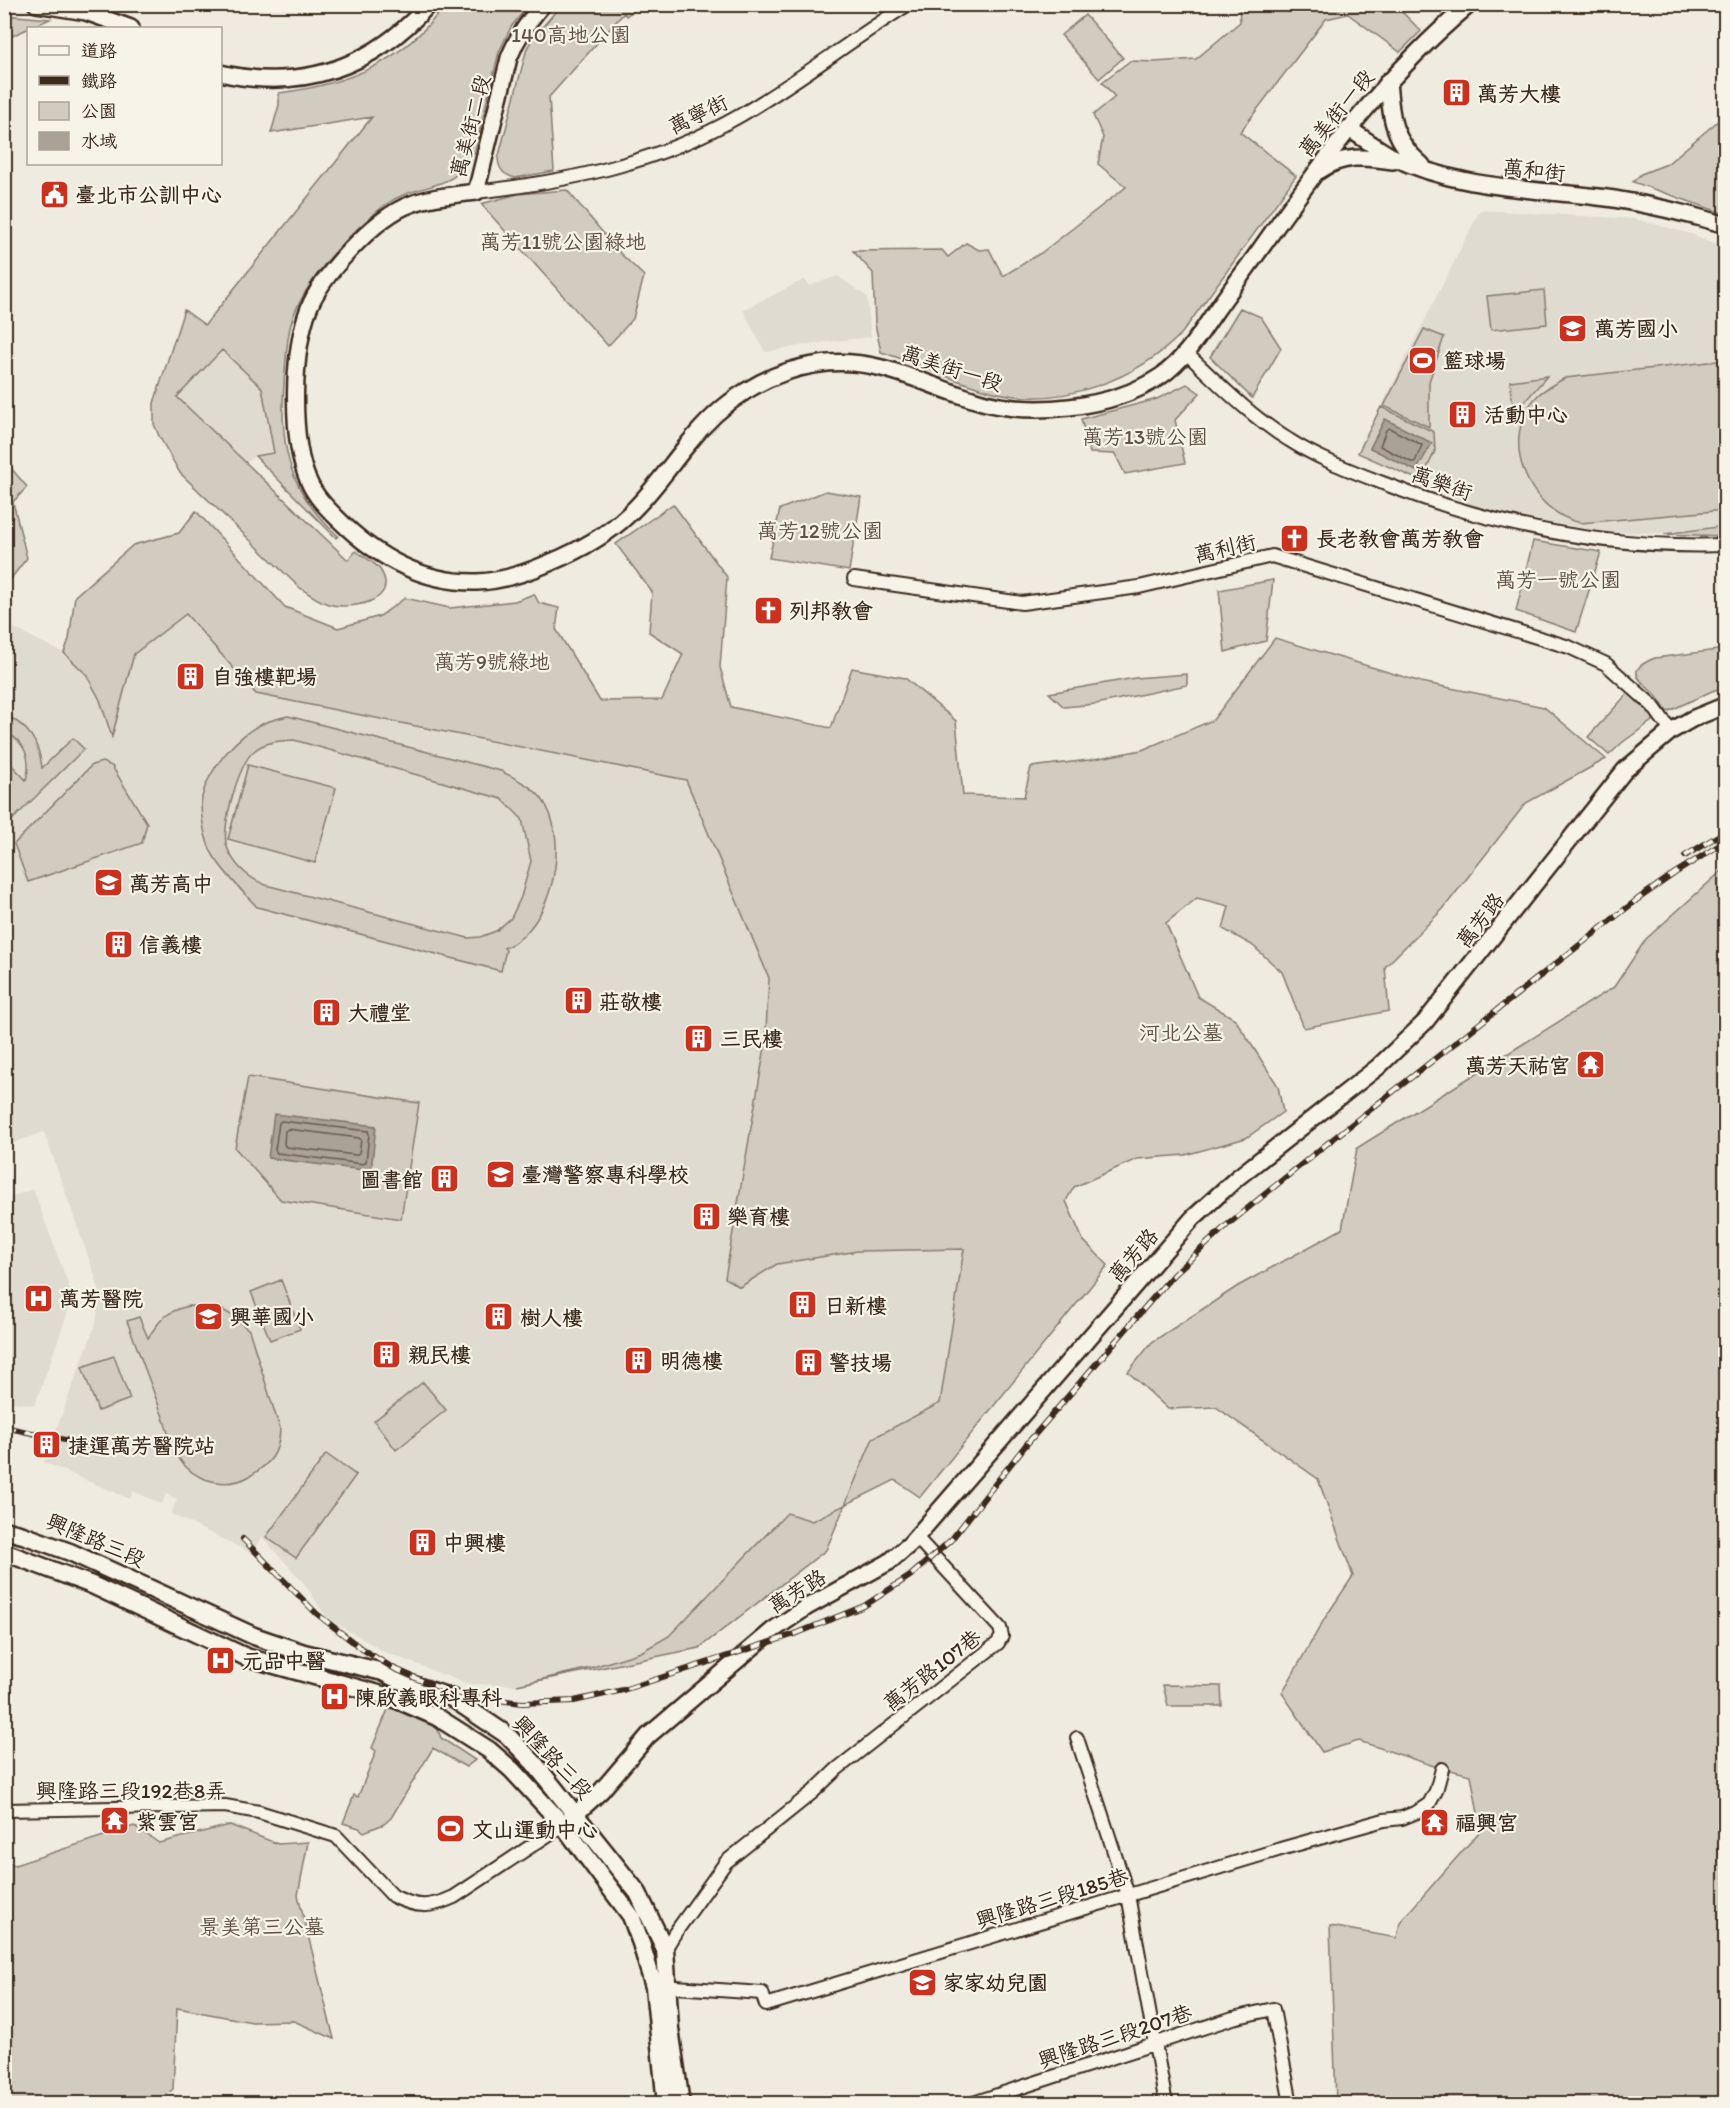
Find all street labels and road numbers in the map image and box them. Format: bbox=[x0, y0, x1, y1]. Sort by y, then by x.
street label: 萬美街一段 bbox=[1293, 64, 1379, 162]
street label: 萬美街二段 bbox=[445, 72, 495, 180]
street label: 萬寧街 bbox=[664, 89, 732, 139]
street label: 萬和街 bbox=[1501, 154, 1567, 186]
street label: 萬美街一段 bbox=[898, 340, 1006, 396]
street label: 萬樂街 bbox=[1408, 461, 1476, 505]
street label: 萬利街 bbox=[1191, 529, 1259, 567]
street label: 萬芳路 bbox=[1451, 887, 1509, 953]
street label: 萬芳路 bbox=[1103, 1223, 1163, 1287]
street label: 興隆路三段 bbox=[43, 1508, 149, 1572]
street label: 萬芳路 bbox=[764, 1564, 830, 1618]
street label: 萬芳路107巷 bbox=[878, 1624, 986, 1716]
street label: 興隆路三段 bbox=[508, 1710, 598, 1804]
street label: 興隆路三段192巷8弄 bbox=[36, 1778, 226, 1803]
street label: 興隆路三段185巷 bbox=[973, 1863, 1131, 1933]
street label: 興隆路三段207巷 bbox=[1035, 1999, 1195, 2073]

